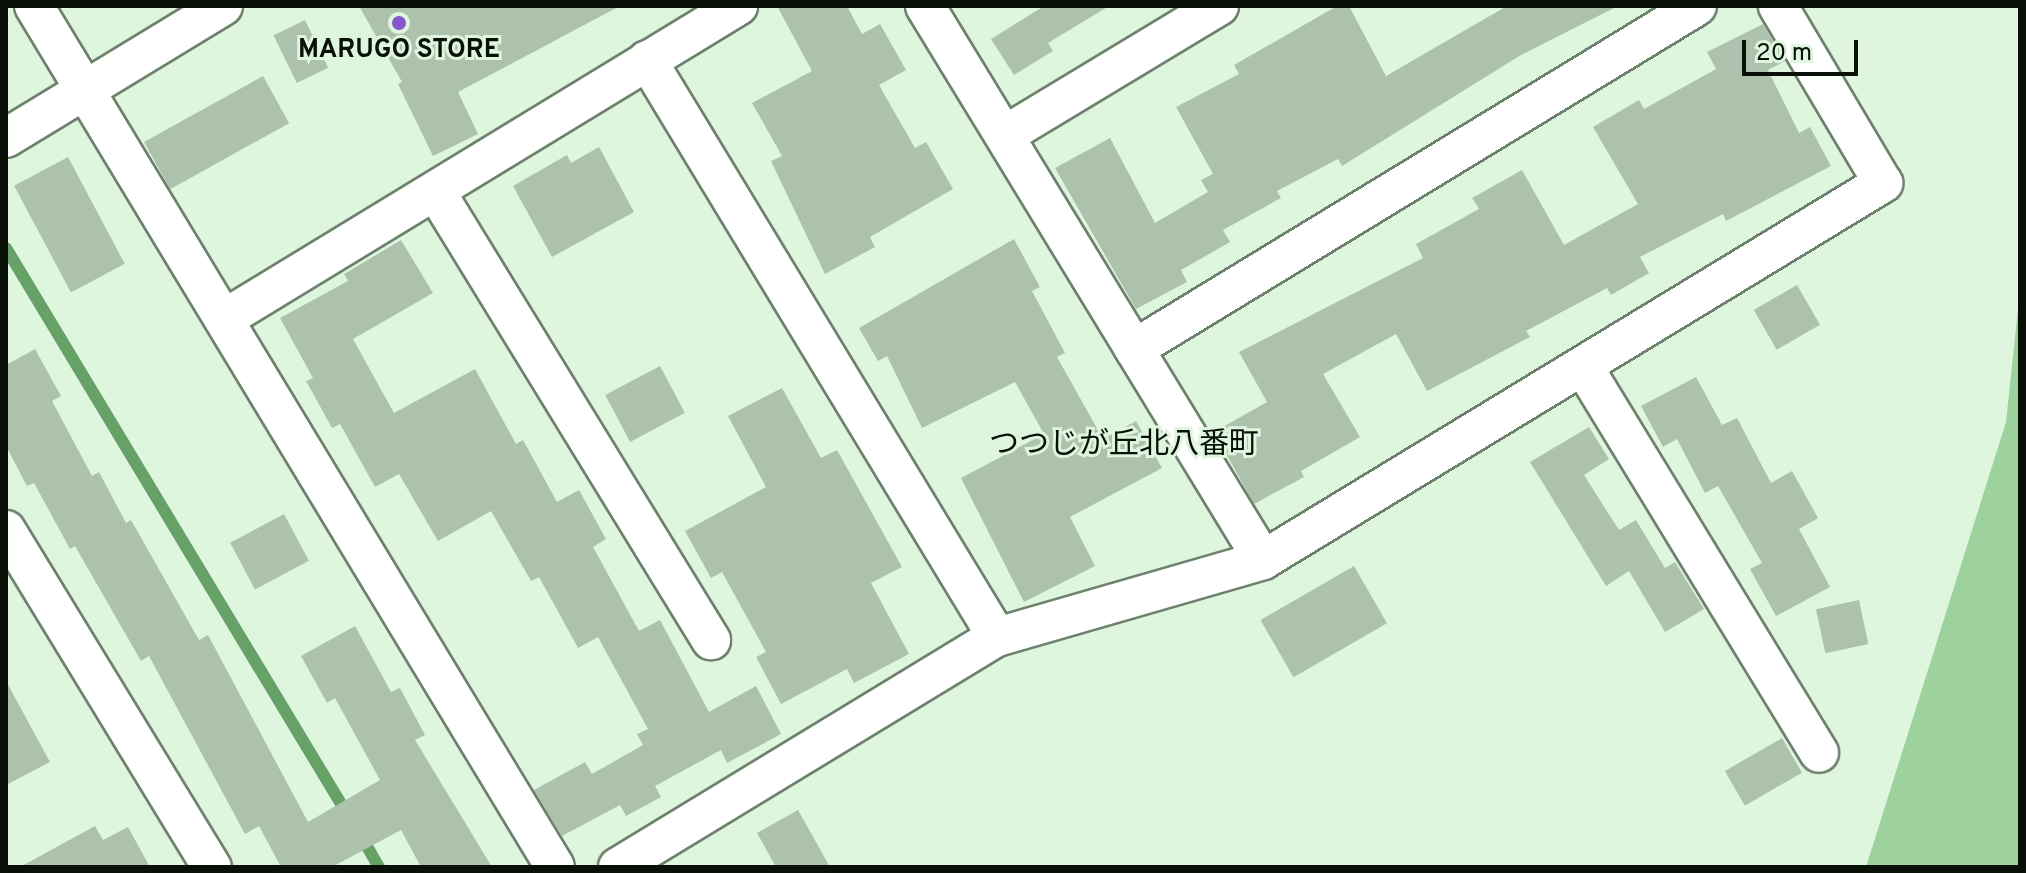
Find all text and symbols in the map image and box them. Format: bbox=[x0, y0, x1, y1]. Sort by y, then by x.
marker: MARUGO STORE bbox=[390, 14, 408, 32]
scale bar bbox=[1746, 24, 1862, 74]
place label: MARUGO STORE bbox=[298, 35, 500, 67]
text: 20 m bbox=[1756, 39, 1812, 69]
district label: つつじが丘北八番町 bbox=[989, 428, 1259, 464]

